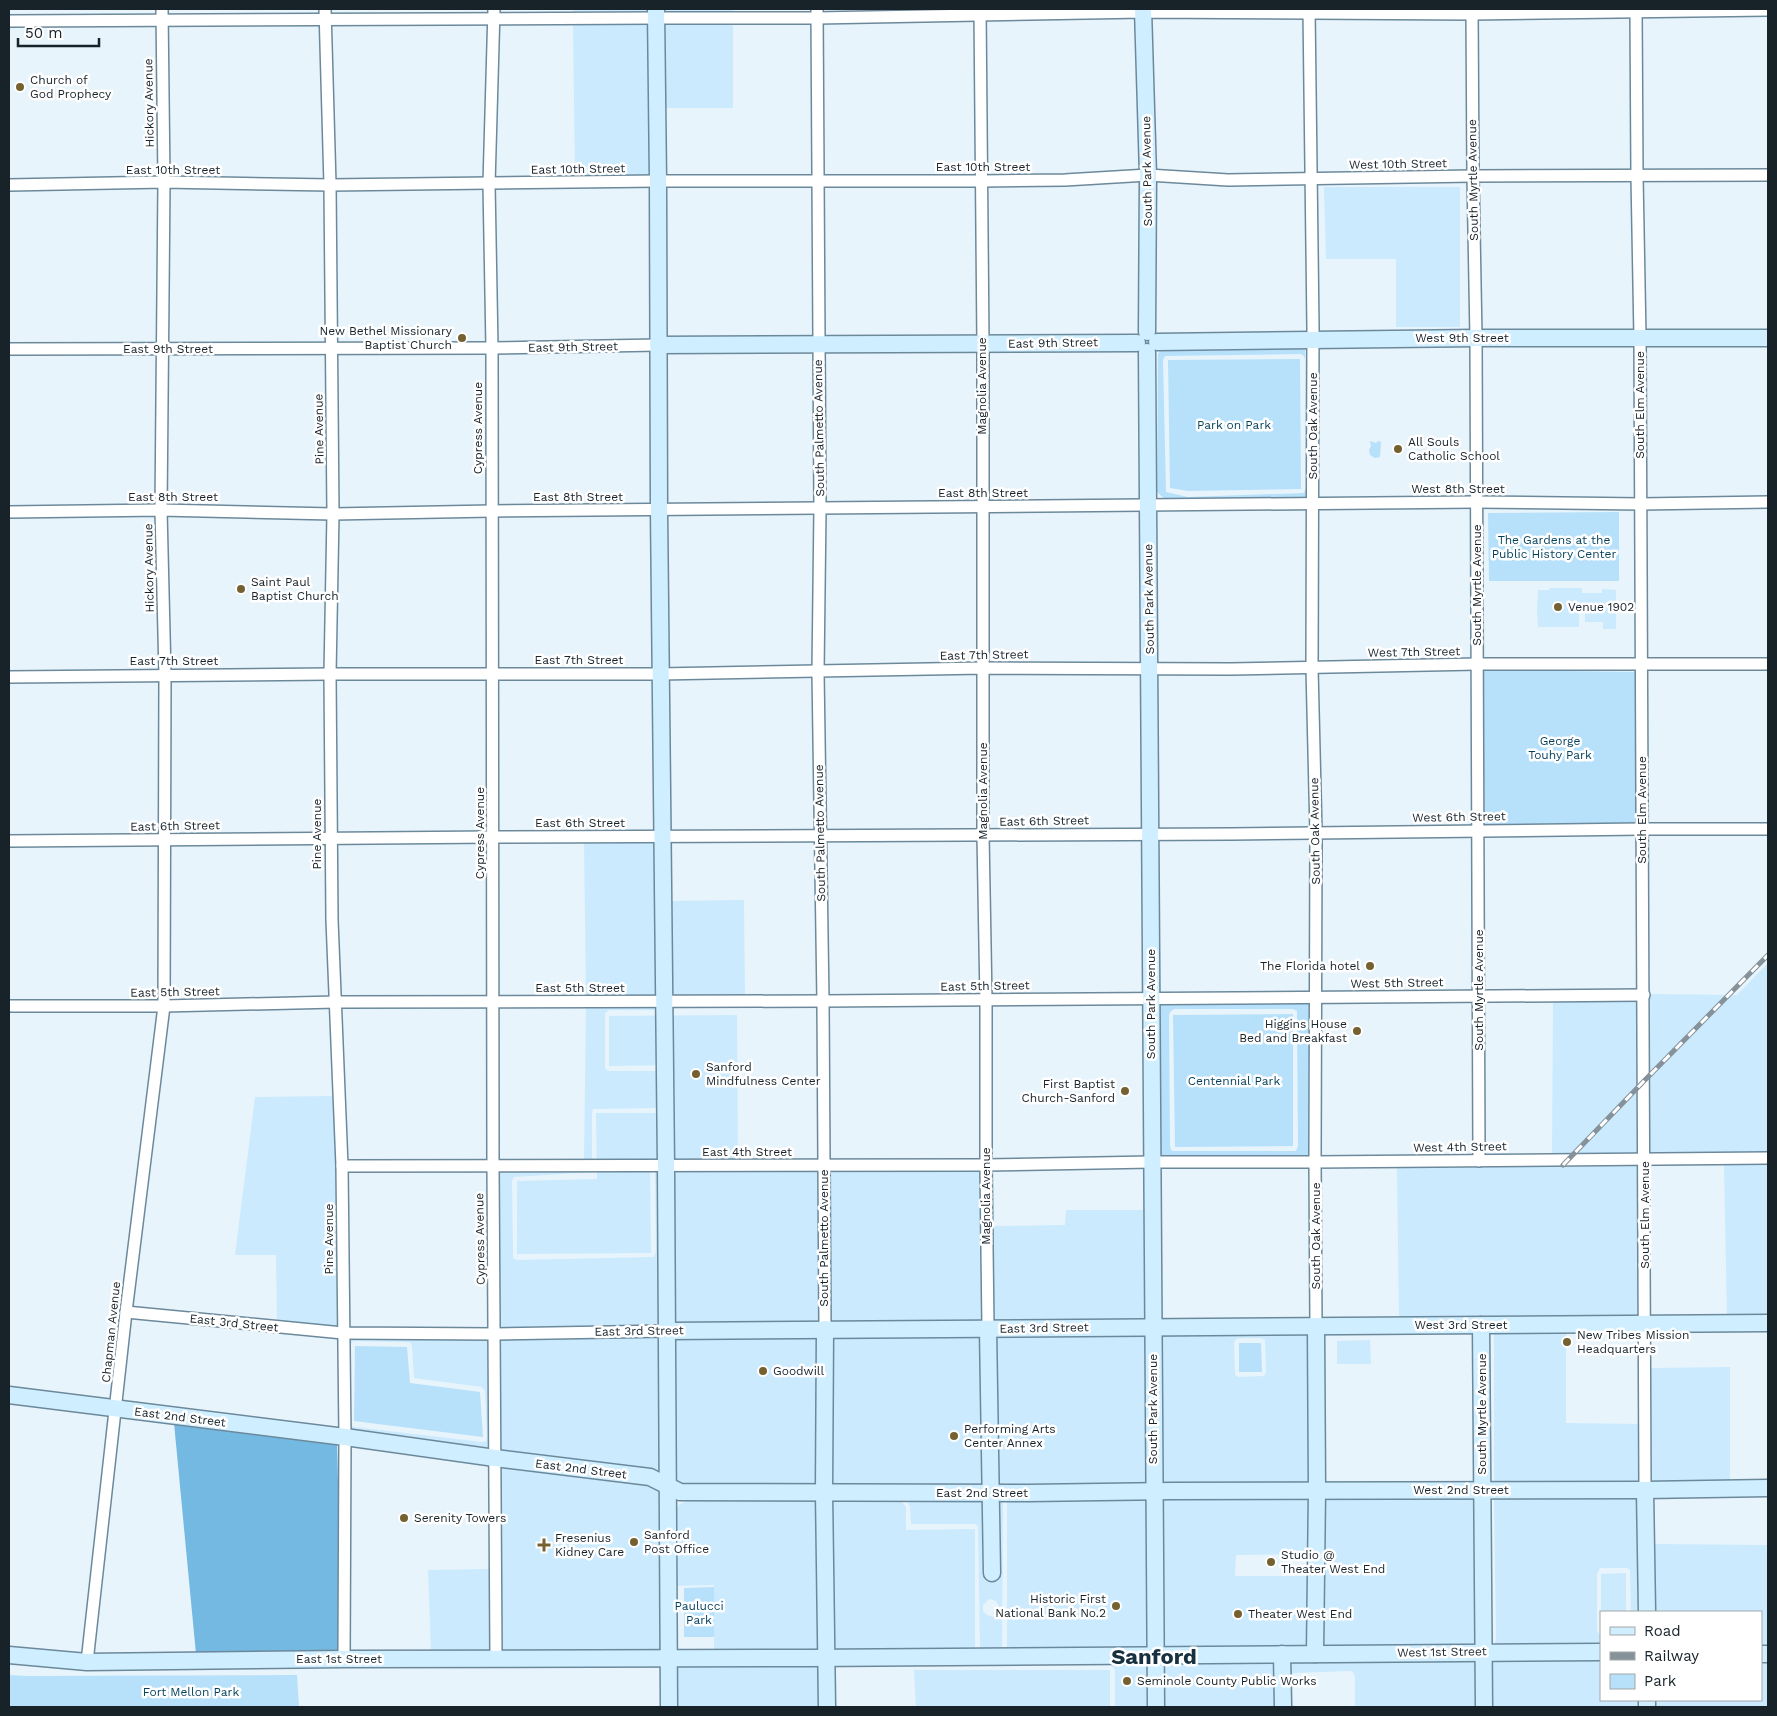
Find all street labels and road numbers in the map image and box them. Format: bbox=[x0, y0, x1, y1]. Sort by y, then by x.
street label: Hickory Avenue bbox=[141, 58, 157, 148]
street label: South Park Avenue bbox=[1139, 116, 1155, 226]
street label: South Myrtle Avenue bbox=[1465, 119, 1481, 241]
street label: West 10th Street bbox=[1349, 156, 1447, 172]
street label: East 10th Street bbox=[936, 160, 1030, 174]
street label: East 10th Street bbox=[531, 161, 625, 177]
street label: East 10th Street bbox=[126, 163, 220, 177]
street label: West 9th Street bbox=[1415, 331, 1509, 345]
street label: East 9th Street bbox=[1008, 335, 1098, 351]
street label: Magnolia Avenue bbox=[975, 337, 989, 435]
street label: East 9th Street bbox=[528, 339, 618, 355]
street label: East 9th Street bbox=[123, 342, 213, 356]
street label: South Elm Avenue bbox=[1633, 351, 1647, 459]
street label: South Palmetto Avenue bbox=[811, 359, 827, 497]
street label: South Oak Avenue bbox=[1306, 372, 1320, 480]
street label: Cypress Avenue bbox=[471, 382, 485, 474]
street label: Pine Avenue bbox=[311, 393, 327, 465]
street label: West 8th Street bbox=[1411, 482, 1505, 496]
street label: East 8th Street bbox=[938, 486, 1028, 500]
street label: East 8th Street bbox=[128, 490, 218, 504]
street label: East 8th Street bbox=[533, 490, 623, 504]
street label: Hickory Avenue bbox=[141, 523, 157, 613]
street label: South Myrtle Avenue bbox=[1470, 524, 1484, 646]
street label: South Park Avenue bbox=[1141, 544, 1157, 654]
street label: West 7th Street bbox=[1368, 644, 1460, 660]
street label: East 7th Street bbox=[939, 647, 1029, 663]
street label: East 7th Street bbox=[535, 653, 623, 667]
street label: East 7th Street bbox=[130, 654, 218, 668]
street label: Magnolia Avenue bbox=[976, 742, 990, 840]
street label: South Elm Avenue bbox=[1635, 756, 1649, 864]
street label: South Palmetto Avenue bbox=[812, 764, 828, 902]
street label: South Oak Avenue bbox=[1307, 777, 1323, 885]
street label: Cypress Avenue bbox=[473, 787, 487, 879]
street label: Pine Avenue bbox=[310, 798, 324, 869]
street label: West 6th Street bbox=[1412, 809, 1506, 825]
street label: East 6th Street bbox=[999, 813, 1089, 829]
street label: East 6th Street bbox=[535, 816, 625, 830]
street label: East 6th Street bbox=[130, 818, 220, 834]
street label: South Myrtle Avenue bbox=[1472, 929, 1486, 1051]
street label: South Park Avenue bbox=[1144, 949, 1158, 1059]
street label: West 5th Street bbox=[1350, 975, 1444, 991]
street label: East 5th Street bbox=[940, 978, 1030, 994]
street label: East 5th Street bbox=[535, 981, 625, 995]
street label: East 5th Street bbox=[130, 984, 220, 1000]
street label: West 4th Street bbox=[1413, 1139, 1507, 1155]
street label: East 4th Street bbox=[702, 1145, 792, 1159]
street label: Magnolia Avenue bbox=[979, 1147, 993, 1245]
street label: South Elm Avenue bbox=[1638, 1161, 1652, 1269]
street label: South Palmetto Avenue bbox=[817, 1169, 831, 1307]
street label: South Oak Avenue bbox=[1309, 1182, 1323, 1290]
street label: Cypress Avenue bbox=[472, 1193, 488, 1285]
street label: Pine Avenue bbox=[322, 1203, 336, 1274]
street label: Chapman Avenue bbox=[99, 1281, 123, 1383]
street label: East 3rd Street bbox=[189, 1311, 279, 1335]
street label: West 3rd Street bbox=[1415, 1318, 1507, 1332]
street label: East 3rd Street bbox=[999, 1320, 1089, 1336]
street label: East 3rd Street bbox=[594, 1323, 684, 1339]
street label: South Myrtle Avenue bbox=[1475, 1353, 1489, 1475]
street label: South Park Avenue bbox=[1146, 1354, 1160, 1464]
street label: East 2nd Street bbox=[133, 1404, 227, 1430]
street label: East 2nd Street bbox=[534, 1456, 628, 1482]
street label: West 2nd Street bbox=[1413, 1483, 1509, 1497]
street label: East 2nd Street bbox=[936, 1486, 1028, 1500]
street label: West 1st Street bbox=[1397, 1644, 1487, 1660]
street label: East 1st Street bbox=[296, 1652, 382, 1666]

